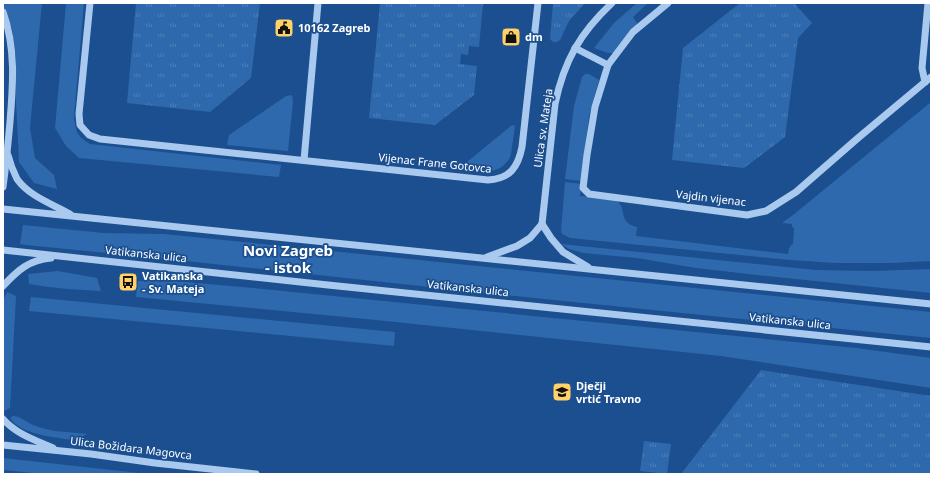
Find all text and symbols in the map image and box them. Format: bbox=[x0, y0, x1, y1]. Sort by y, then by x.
public building icon: 10162 Zagreb bbox=[273, 17, 295, 39]
place label: 10162 Zagreb bbox=[298, 20, 370, 35]
shop icon: dm bbox=[500, 26, 522, 48]
place label: dm bbox=[525, 29, 543, 44]
street label: Ulica sv. Mateja bbox=[530, 87, 555, 168]
street label: Vijenac Frane Gotovca bbox=[378, 149, 492, 176]
street label: Vajdin vijenac bbox=[675, 186, 747, 209]
district label: Novi Zagreb - istok bbox=[243, 240, 333, 277]
street label: Vatikanska ulica bbox=[104, 242, 188, 265]
place label: Vatikanska - Sv. Mateja bbox=[142, 268, 204, 296]
bus stop icon: Vatikanska - Sv. Mateja bbox=[117, 271, 139, 293]
street label: Vatikanska ulica bbox=[426, 276, 510, 299]
street label: Vatikanska ulica bbox=[748, 309, 832, 332]
place label: Dječji vrtić Travno bbox=[576, 378, 641, 406]
school or university icon: Dječji vrtić Travno bbox=[551, 381, 573, 403]
street label: Ulica Božidara Magovca bbox=[69, 433, 193, 462]

